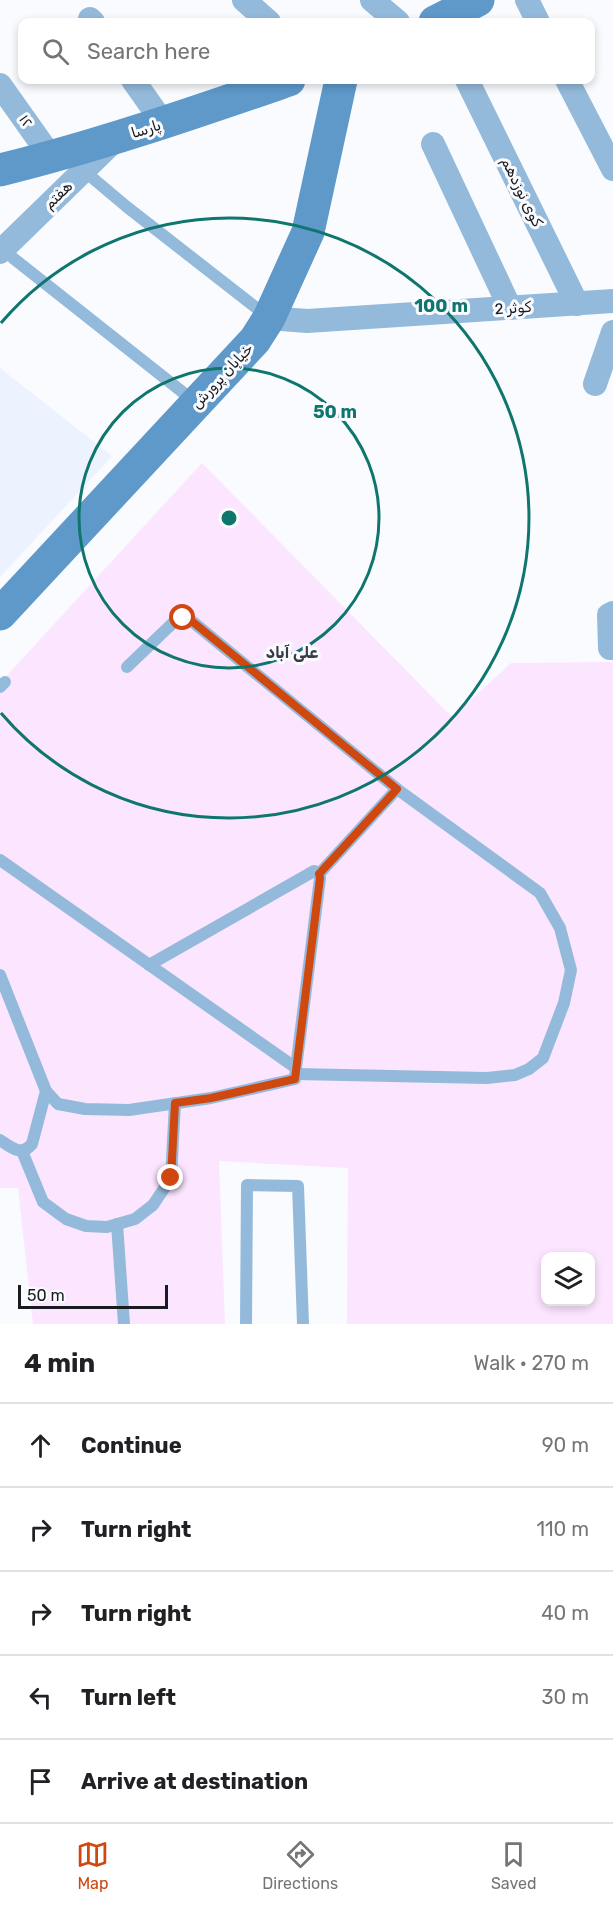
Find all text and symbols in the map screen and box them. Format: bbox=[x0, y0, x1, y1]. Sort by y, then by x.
search box bbox=[18, 18, 595, 84]
icon: search bbox=[39, 35, 72, 68]
text: Search here bbox=[87, 38, 210, 65]
street label: ۱۲ bbox=[15, 111, 37, 131]
street label: پارسا bbox=[129, 116, 163, 143]
street label: کوی نوزدهم bbox=[497, 154, 547, 230]
street label: هفتم bbox=[40, 177, 77, 214]
text: 100 m bbox=[414, 295, 468, 317]
street label: کوثر 2 bbox=[494, 298, 532, 318]
street label: خیابان پرورش bbox=[187, 340, 257, 413]
text: 50 m bbox=[313, 401, 357, 423]
centre of rings bbox=[219, 508, 239, 528]
route start bbox=[169, 604, 195, 630]
district label: علی آباد bbox=[266, 643, 318, 662]
route end bbox=[157, 1164, 183, 1190]
map controls bbox=[541, 1252, 595, 1306]
button: layers bbox=[541, 1252, 595, 1306]
scale bar bbox=[18, 1282, 168, 1310]
text: 50 m bbox=[27, 1286, 65, 1305]
text: 4 min bbox=[24, 1348, 95, 1379]
text: Walk · 270 m bbox=[474, 1351, 589, 1375]
icon: ahead bbox=[24, 1429, 57, 1462]
text: Continue bbox=[81, 1432, 182, 1459]
text: 90 m bbox=[542, 1433, 589, 1457]
icon: right bbox=[24, 1513, 57, 1546]
text: Turn right bbox=[81, 1516, 191, 1543]
text: 110 m bbox=[537, 1517, 589, 1541]
icon: right bbox=[24, 1597, 57, 1630]
text: Turn right bbox=[81, 1600, 191, 1627]
text: 40 m bbox=[541, 1601, 589, 1625]
icon: left bbox=[24, 1681, 57, 1714]
text: Turn left bbox=[81, 1684, 176, 1711]
text: 30 m bbox=[542, 1685, 589, 1709]
icon: arrive bbox=[24, 1765, 57, 1798]
text: Arrive at destination bbox=[81, 1768, 308, 1795]
tab: Map bbox=[76, 1838, 109, 1893]
tab: Directions bbox=[262, 1838, 338, 1893]
tab: Saved bbox=[491, 1838, 537, 1893]

